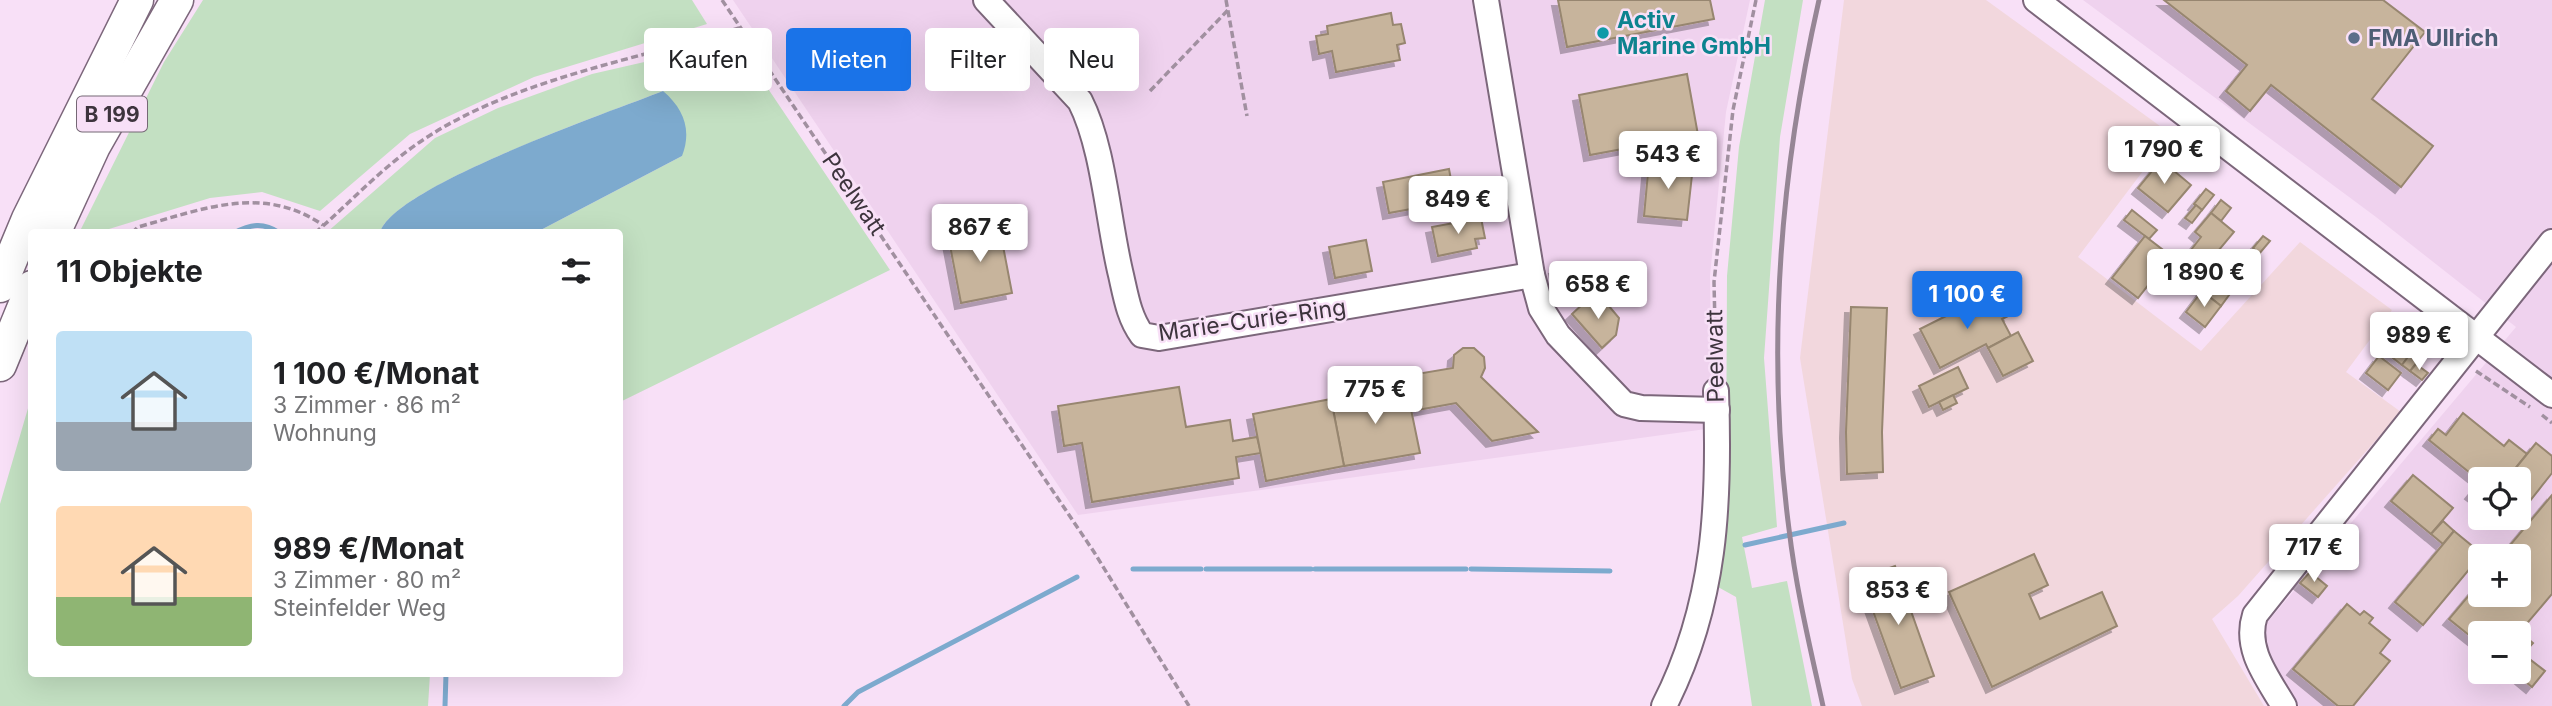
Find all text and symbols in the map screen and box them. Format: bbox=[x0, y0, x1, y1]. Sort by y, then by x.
place label: Activ Marine GmbH bbox=[1617, 6, 1771, 60]
place label: FMA Ullrich bbox=[2368, 24, 2498, 52]
marker: Activ Marine GmbH bbox=[1595, 25, 1611, 41]
chip: Kaufen bbox=[644, 28, 772, 91]
chip: Mieten bbox=[786, 28, 911, 91]
chip: Filter bbox=[925, 28, 1030, 91]
chip: Neu bbox=[1044, 28, 1139, 91]
marker: FMA Ullrich bbox=[2346, 30, 2362, 46]
road number: B 199 bbox=[77, 96, 147, 132]
pin: 1 790 € bbox=[2099, 127, 2229, 186]
pin: 543 € bbox=[1619, 132, 1717, 191]
text: 1 790 € bbox=[2124, 135, 2204, 163]
text: 543 € bbox=[1635, 140, 1701, 168]
street label: Peelwatt bbox=[816, 148, 892, 241]
pin: 849 € bbox=[1409, 176, 1507, 236]
text: 849 € bbox=[1425, 185, 1491, 213]
pin: 867 € bbox=[931, 204, 1029, 264]
text: 867 € bbox=[948, 213, 1012, 241]
pin: 1 890 € bbox=[2139, 250, 2269, 309]
icon: filters bbox=[557, 252, 595, 290]
text: 11 Objekte bbox=[56, 253, 203, 289]
text: 1 890 € bbox=[2163, 258, 2245, 286]
pin: 658 € bbox=[1549, 262, 1647, 321]
text: 658 € bbox=[1565, 270, 1631, 298]
pin: 1 100 € bbox=[1902, 272, 2032, 331]
text: 1 100 € bbox=[1928, 280, 2006, 308]
street label: Marie-Curie-Ring bbox=[1156, 293, 1348, 347]
street label: Peelwatt bbox=[1700, 309, 1730, 403]
pin: 989 € bbox=[2370, 312, 2468, 372]
text: 989 € bbox=[2386, 321, 2452, 349]
text: 1 100 €/Monat bbox=[273, 355, 479, 391]
icon: home bbox=[112, 359, 196, 443]
pin: 775 € bbox=[1326, 366, 1424, 426]
text: 775 € bbox=[1344, 375, 1406, 403]
text: 3 Zimmer · 86 m² bbox=[273, 391, 461, 419]
text: Wohnung bbox=[273, 419, 377, 447]
map controls bbox=[2468, 467, 2531, 684]
button: locate bbox=[2468, 467, 2531, 530]
pin: 717 € bbox=[2265, 524, 2363, 584]
text: 989 €/Monat bbox=[273, 530, 464, 566]
text: 717 € bbox=[2285, 533, 2343, 561]
icon: home bbox=[112, 534, 196, 618]
button: + bbox=[2468, 544, 2531, 607]
text: 3 Zimmer · 80 m² bbox=[273, 566, 461, 594]
pin: 853 € bbox=[1849, 568, 1947, 627]
text: 853 € bbox=[1865, 576, 1931, 604]
text: Steinfelder Weg bbox=[273, 594, 446, 622]
button: − bbox=[2468, 621, 2531, 684]

